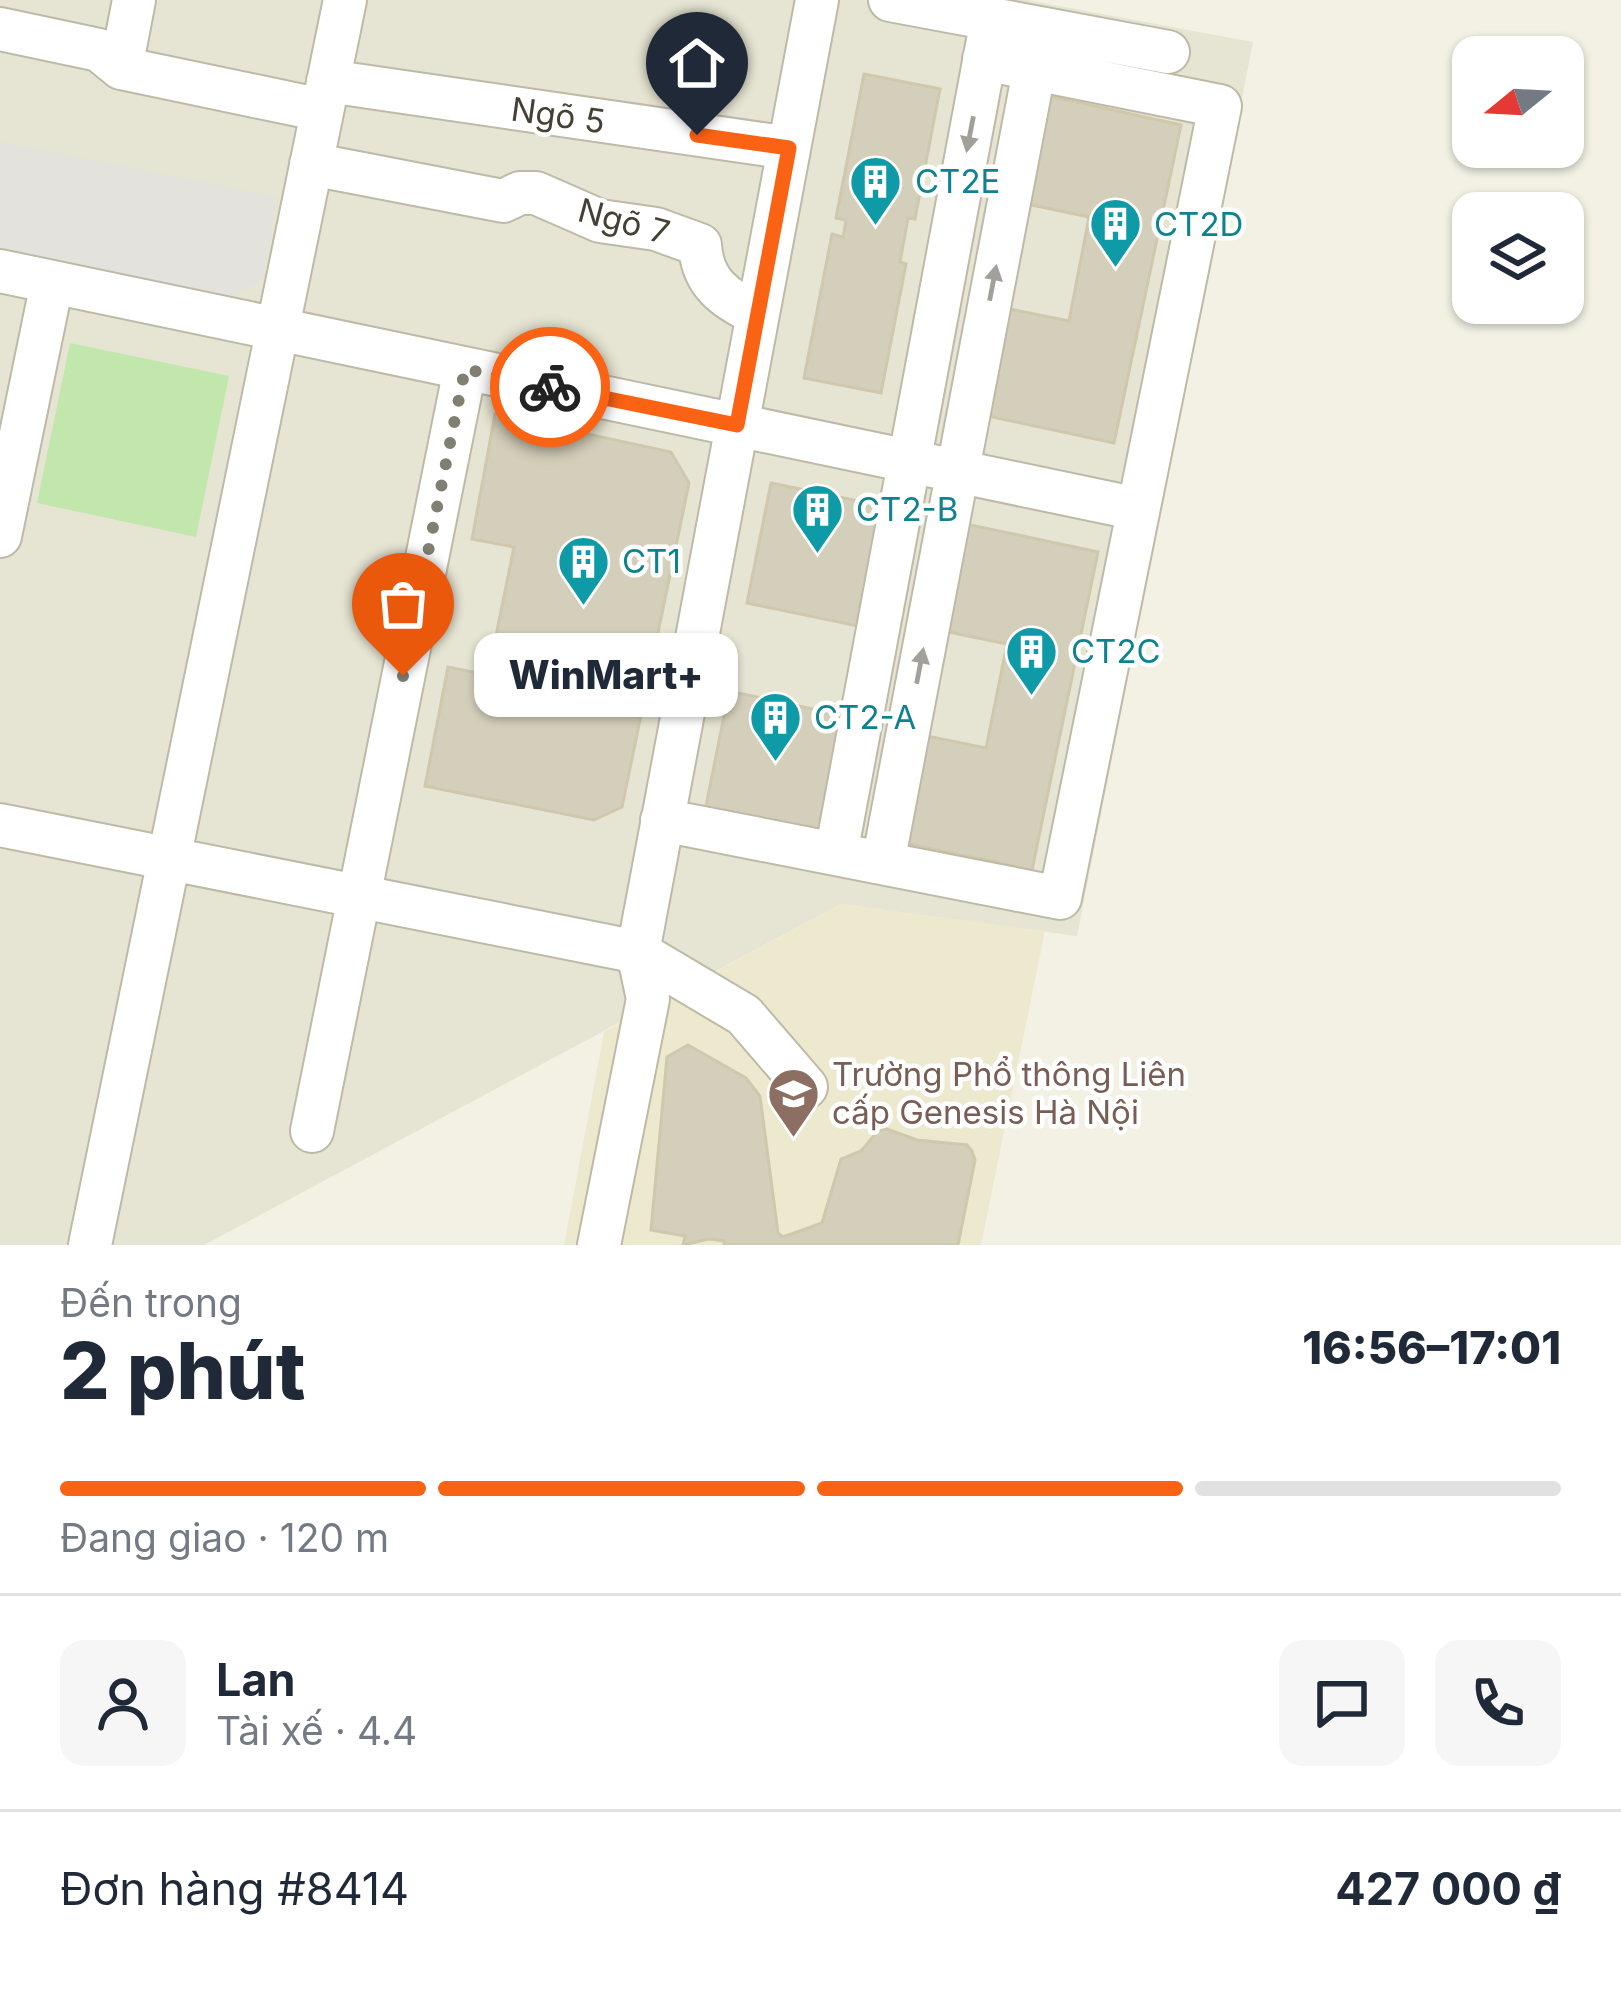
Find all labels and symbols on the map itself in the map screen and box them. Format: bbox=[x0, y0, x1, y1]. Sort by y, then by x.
pin bbox=[646, 12, 748, 135]
north arrow bbox=[1452, 36, 1584, 168]
street label: Ngõ 5 bbox=[509, 89, 607, 141]
one-way arrow bbox=[961, 116, 979, 154]
building icon: CT2E bbox=[848, 153, 904, 227]
place label: CT2E bbox=[915, 161, 1000, 201]
street label: Ngõ 7 bbox=[574, 190, 674, 252]
building icon: CT2D bbox=[1087, 196, 1143, 270]
place label: CT2D bbox=[1154, 204, 1243, 244]
one-way arrow bbox=[985, 263, 1003, 301]
courier bbox=[490, 327, 610, 447]
building icon: CT2-B bbox=[789, 481, 845, 555]
place label: CT2-B bbox=[856, 489, 958, 529]
building icon: CT1 bbox=[555, 533, 611, 607]
place label: CT1 bbox=[622, 541, 681, 581]
pin bbox=[352, 553, 454, 676]
building icon: CT2C bbox=[1004, 623, 1060, 697]
place label: CT2C bbox=[1071, 631, 1161, 671]
callout: WinMart+ bbox=[475, 634, 739, 718]
one-way arrow bbox=[911, 646, 930, 684]
building icon: CT2-A bbox=[747, 689, 803, 763]
place label: CT2-A bbox=[814, 697, 916, 737]
place label: Trường Phổ thông Liên cấp Genesis Hà Nội bbox=[832, 1054, 1186, 1132]
school or university icon: Trường Phổ thông Liên cấp Genesis Hà Nội bbox=[765, 1065, 821, 1139]

